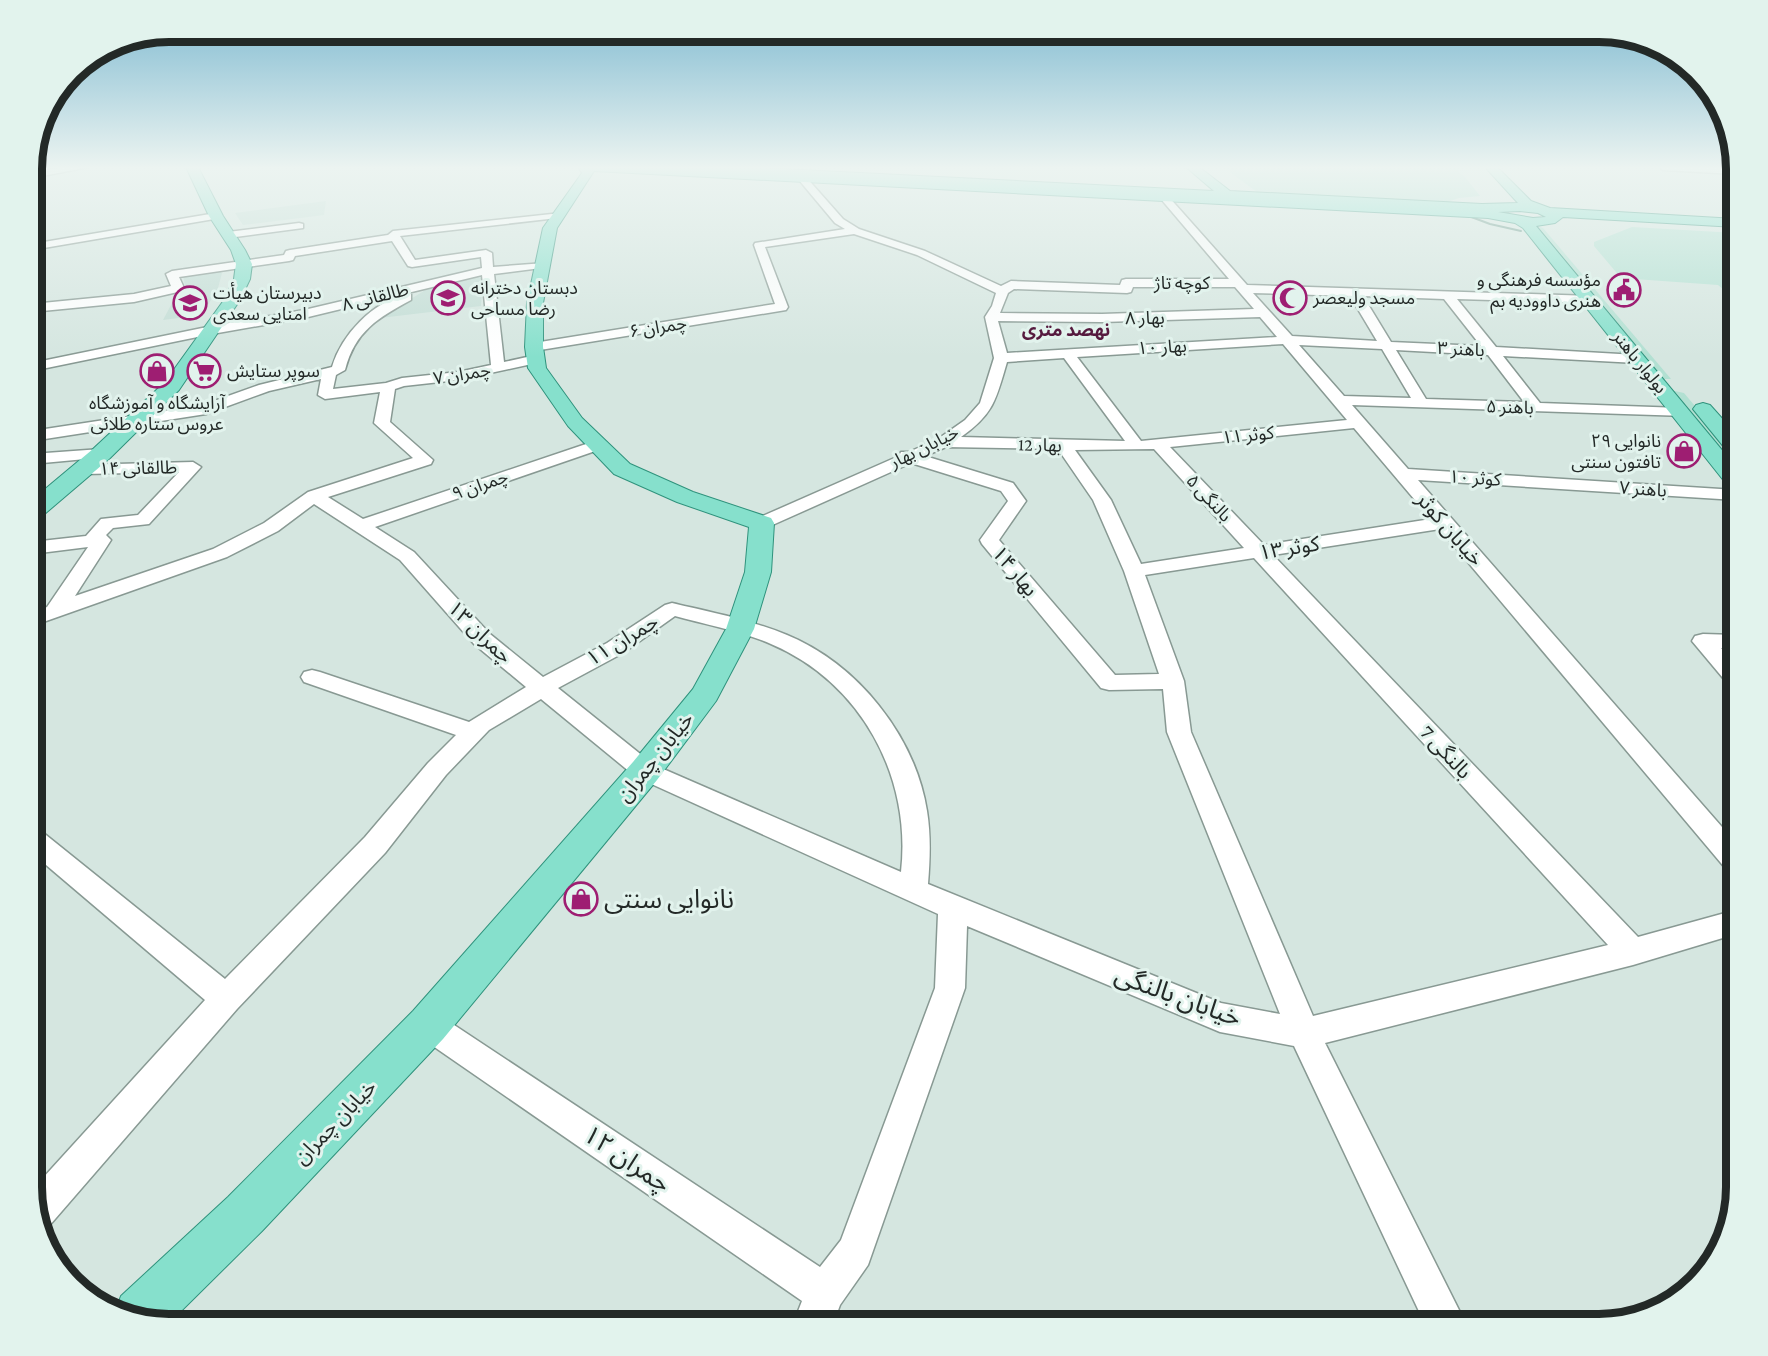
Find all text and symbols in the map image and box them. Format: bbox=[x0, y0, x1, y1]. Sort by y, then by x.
place label: مؤسسه فرهنگی و هنری داوودیه بم bbox=[1477, 270, 1601, 314]
public building icon: مؤسسه فرهنگی و هنری داوودیه بم bbox=[1606, 272, 1642, 308]
street label: کوچه تاژ bbox=[1153, 273, 1211, 294]
place label: دبستان دخترانه رضا مساحی bbox=[471, 278, 578, 320]
street label: طالقانی ۸ bbox=[340, 279, 411, 316]
school or university icon: دبستان دخترانه رضا مساحی bbox=[430, 280, 466, 316]
mosque icon: مسجد ولیعصر bbox=[1272, 280, 1308, 316]
place label: دبیرستان هیأت امنایی سعدی bbox=[213, 282, 322, 325]
school or university icon: دبیرستان هیأت امنایی سعدی bbox=[172, 285, 208, 321]
place label: مسجد ولیعصر bbox=[1312, 288, 1415, 309]
street label: بهار ۸ bbox=[1125, 308, 1165, 329]
street label: چمران ۶ bbox=[628, 313, 688, 342]
district label: نهصد متری bbox=[1022, 320, 1110, 341]
street label: بولوار باهنر bbox=[1607, 326, 1671, 398]
street label: بهار ۱۰ bbox=[1137, 336, 1187, 359]
street label: باهنر ۳ bbox=[1437, 338, 1485, 361]
shop icon: آرایشگاه و آموزشگاه عروس ستاره طلائی bbox=[139, 353, 175, 389]
supermarket icon: سوپر ستایش bbox=[186, 353, 222, 389]
street label: چمران ۷ bbox=[432, 360, 492, 389]
place label: سوپر ستایش bbox=[227, 361, 320, 382]
place label: آرایشگاه و آموزشگاه عروس ستاره طلائی bbox=[89, 393, 226, 435]
street label: باهنر ۵ bbox=[1486, 396, 1534, 419]
street label: خیابان بهار bbox=[885, 422, 962, 474]
street label: کوثر ۱۱ bbox=[1221, 422, 1276, 449]
place label: نانوایی ۲۹ تافتون سنتی bbox=[1571, 431, 1661, 473]
shop icon: نانوایی ۲۹ تافتون سنتی bbox=[1666, 433, 1702, 469]
street label: بهار 12 bbox=[1018, 434, 1062, 457]
street label: طالقانی ۱۴ bbox=[99, 457, 177, 480]
street label: چمران ۹ bbox=[449, 466, 511, 505]
street label: کوثر ۱۰ bbox=[1448, 466, 1502, 491]
street label: بالنگی ۵ bbox=[1182, 470, 1236, 526]
street label: باهنر ۷ bbox=[1619, 477, 1667, 502]
street label: خیابان کوثر bbox=[1411, 487, 1488, 571]
street label: کوثر ۱۳ bbox=[1257, 531, 1321, 565]
street label: بهار ۱۴ bbox=[987, 541, 1043, 601]
street label: چمران ۱۳ bbox=[442, 596, 517, 669]
street label: چمران ۱۱ bbox=[582, 609, 663, 672]
street label: خیابان چمران bbox=[612, 707, 699, 807]
street label: بالنگی 7 bbox=[1415, 720, 1477, 784]
shop icon: نانوایی سنتی bbox=[563, 881, 599, 917]
place label: نانوایی سنتی bbox=[604, 885, 734, 914]
street label: خیابان بالنگی bbox=[1111, 960, 1245, 1032]
street label: خیابان چمران bbox=[289, 1075, 382, 1170]
street label: چمران ۱۲ bbox=[577, 1119, 676, 1200]

